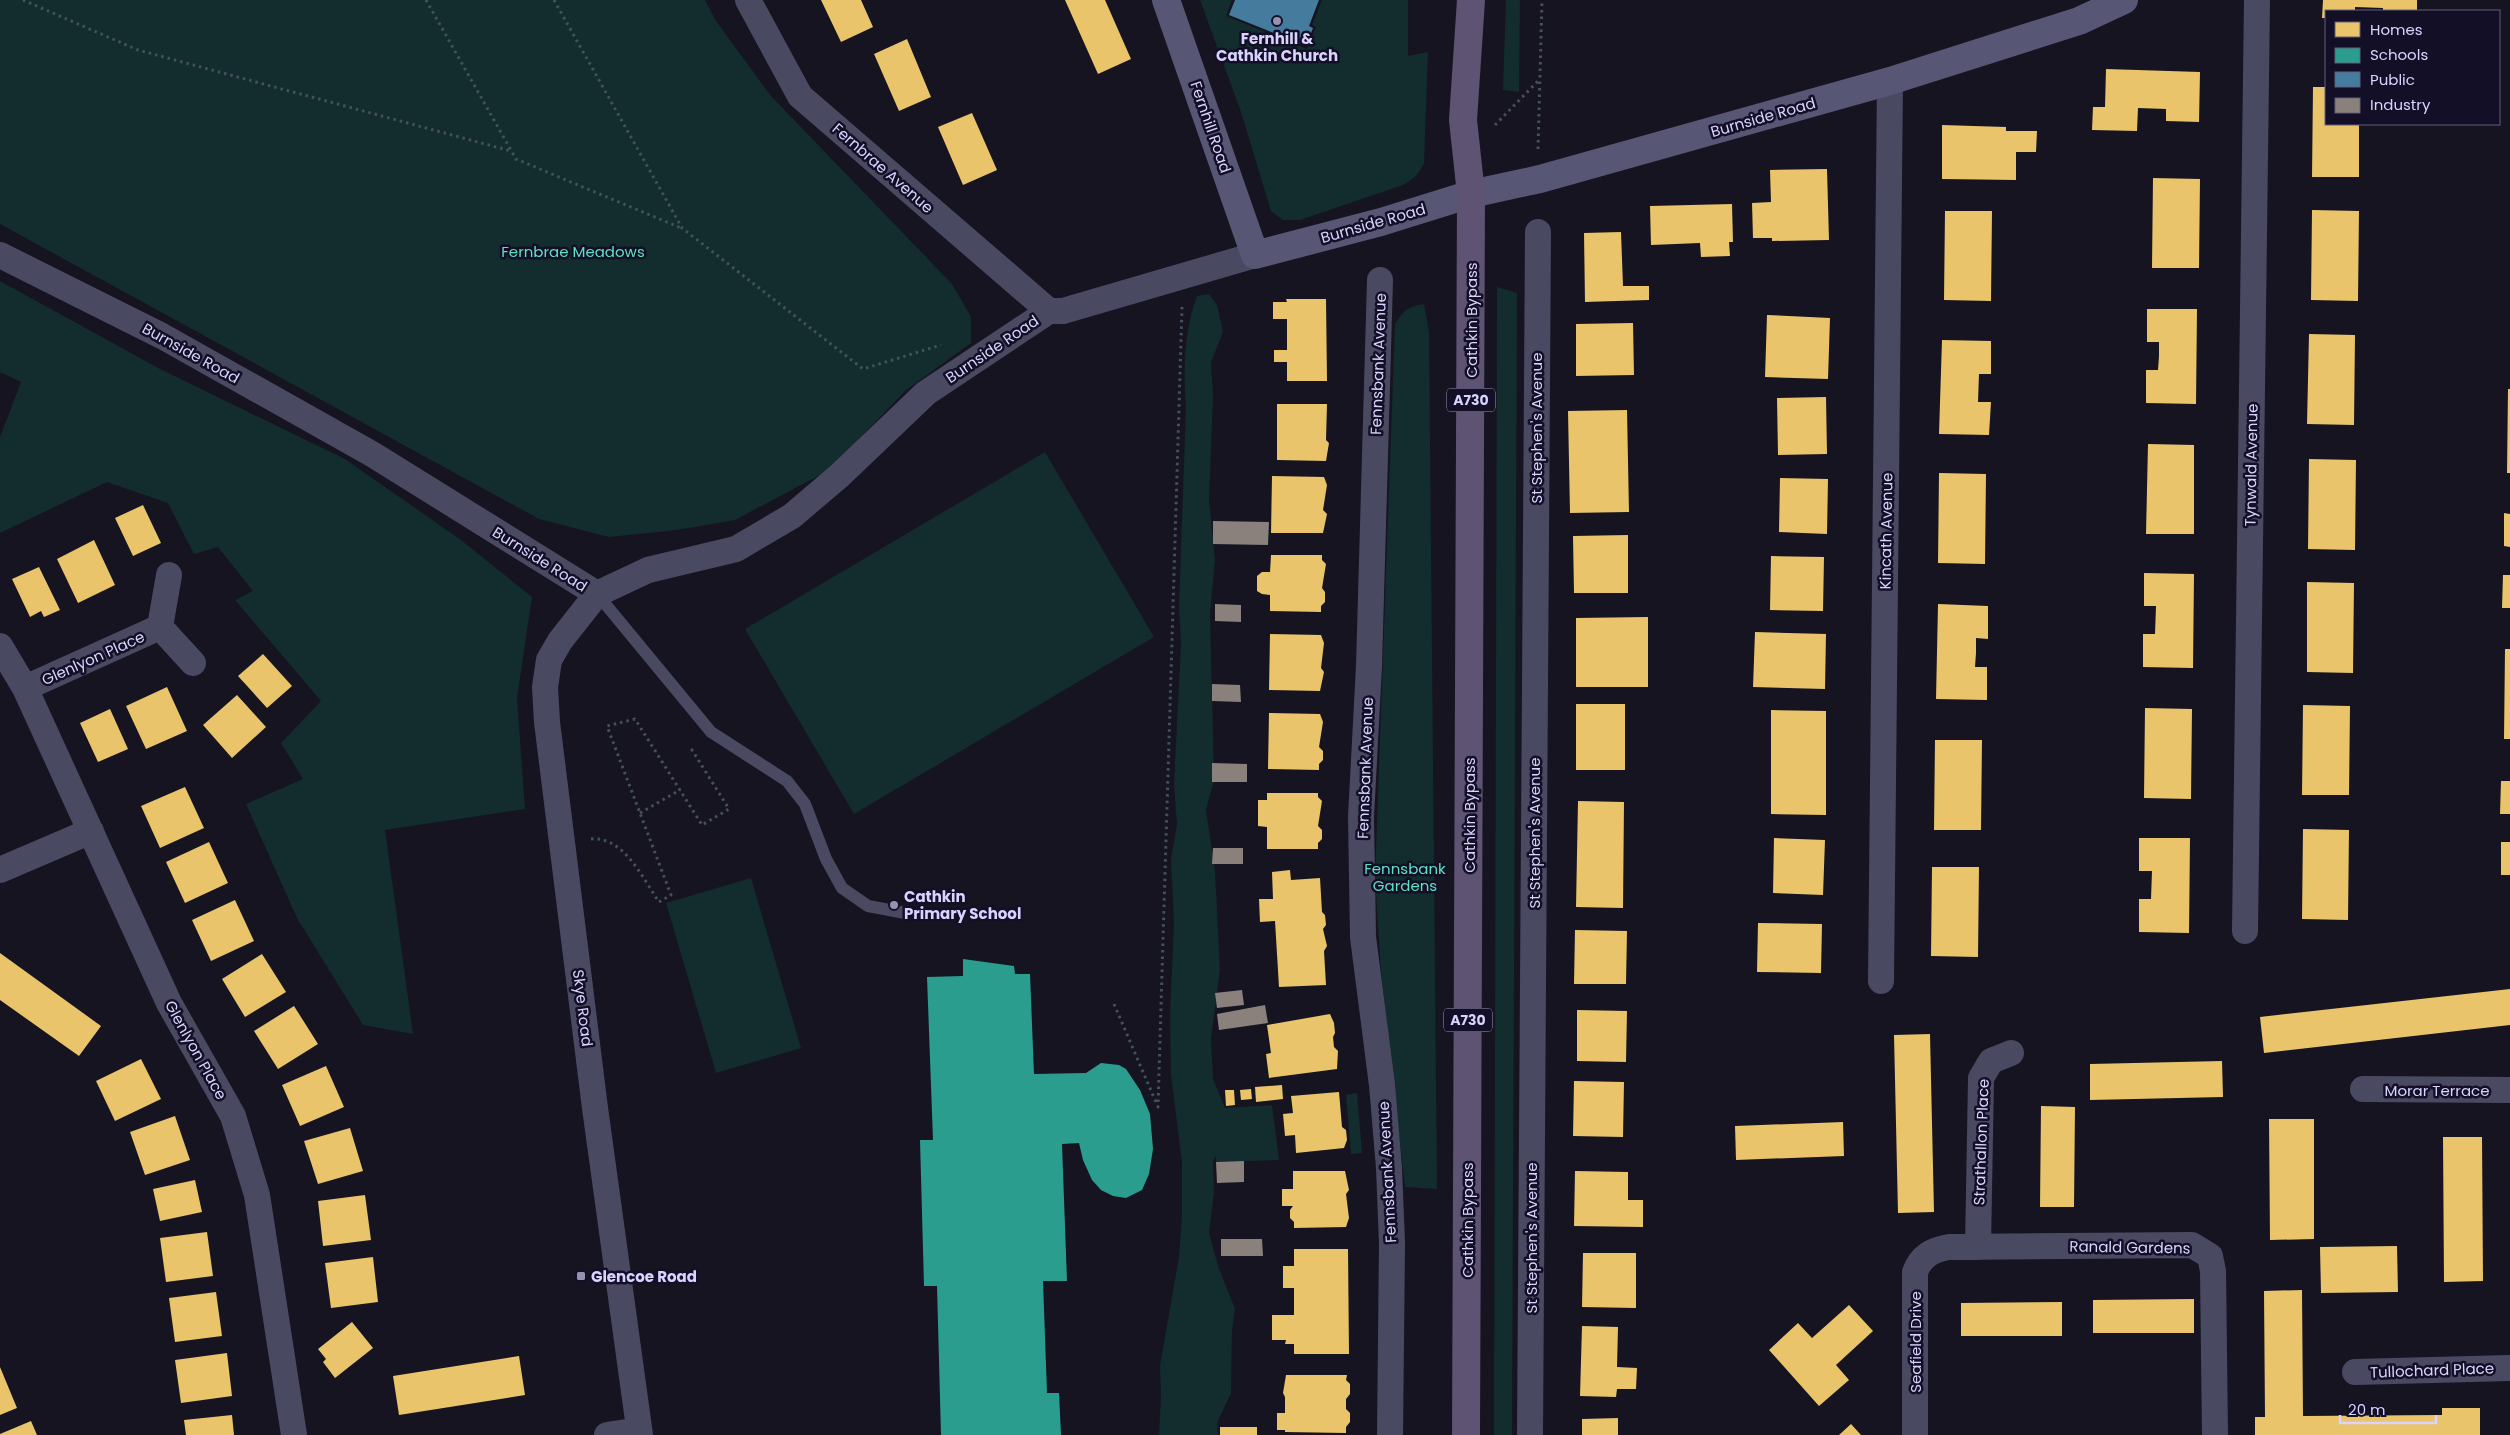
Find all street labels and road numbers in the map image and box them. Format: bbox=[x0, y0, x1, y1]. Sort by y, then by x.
street label: Fernhill Road bbox=[1185, 78, 1237, 176]
street label: Burnside Road bbox=[1708, 92, 1818, 142]
street label: Fernbrae Avenue bbox=[828, 118, 938, 218]
street label: Burnside Road bbox=[1318, 198, 1428, 248]
street label: Cathkin Bypass bbox=[1461, 262, 1482, 378]
street label: Fennsbank Avenue bbox=[1365, 293, 1391, 435]
street label: Burnside Road bbox=[941, 310, 1043, 388]
street label: Burnside Road bbox=[139, 318, 243, 388]
street label: St Stephen's Avenue bbox=[1526, 352, 1547, 504]
road number: A730 bbox=[1447, 388, 1495, 412]
street label: Tynwald Avenue bbox=[2239, 403, 2263, 527]
street label: Kincath Avenue bbox=[1874, 472, 1898, 590]
street label: Burnside Road bbox=[489, 521, 591, 597]
street label: Glenlyon Place bbox=[38, 626, 148, 690]
street label: Fennsbank Avenue bbox=[1352, 697, 1378, 839]
street label: Cathkin Bypass bbox=[1459, 757, 1480, 873]
street label: St Stephen's Avenue bbox=[1524, 757, 1545, 909]
street label: Skye Road bbox=[568, 968, 598, 1048]
street label: Glenlyon Place bbox=[160, 997, 232, 1103]
road number: A730 bbox=[1444, 1008, 1492, 1032]
street label: Strathallon Place bbox=[1968, 1078, 1994, 1206]
street label: Morar Terrace bbox=[2384, 1080, 2490, 1101]
street label: Fennsbank Avenue bbox=[1373, 1101, 1401, 1243]
street label: Cathkin Bypass bbox=[1457, 1162, 1478, 1278]
street label: St Stephen's Avenue bbox=[1521, 1162, 1542, 1314]
street label: Ranald Gardens bbox=[2069, 1235, 2191, 1259]
street label: Seafield Drive bbox=[1905, 1291, 1926, 1393]
street label: Tullochard Place bbox=[2370, 1357, 2494, 1383]

